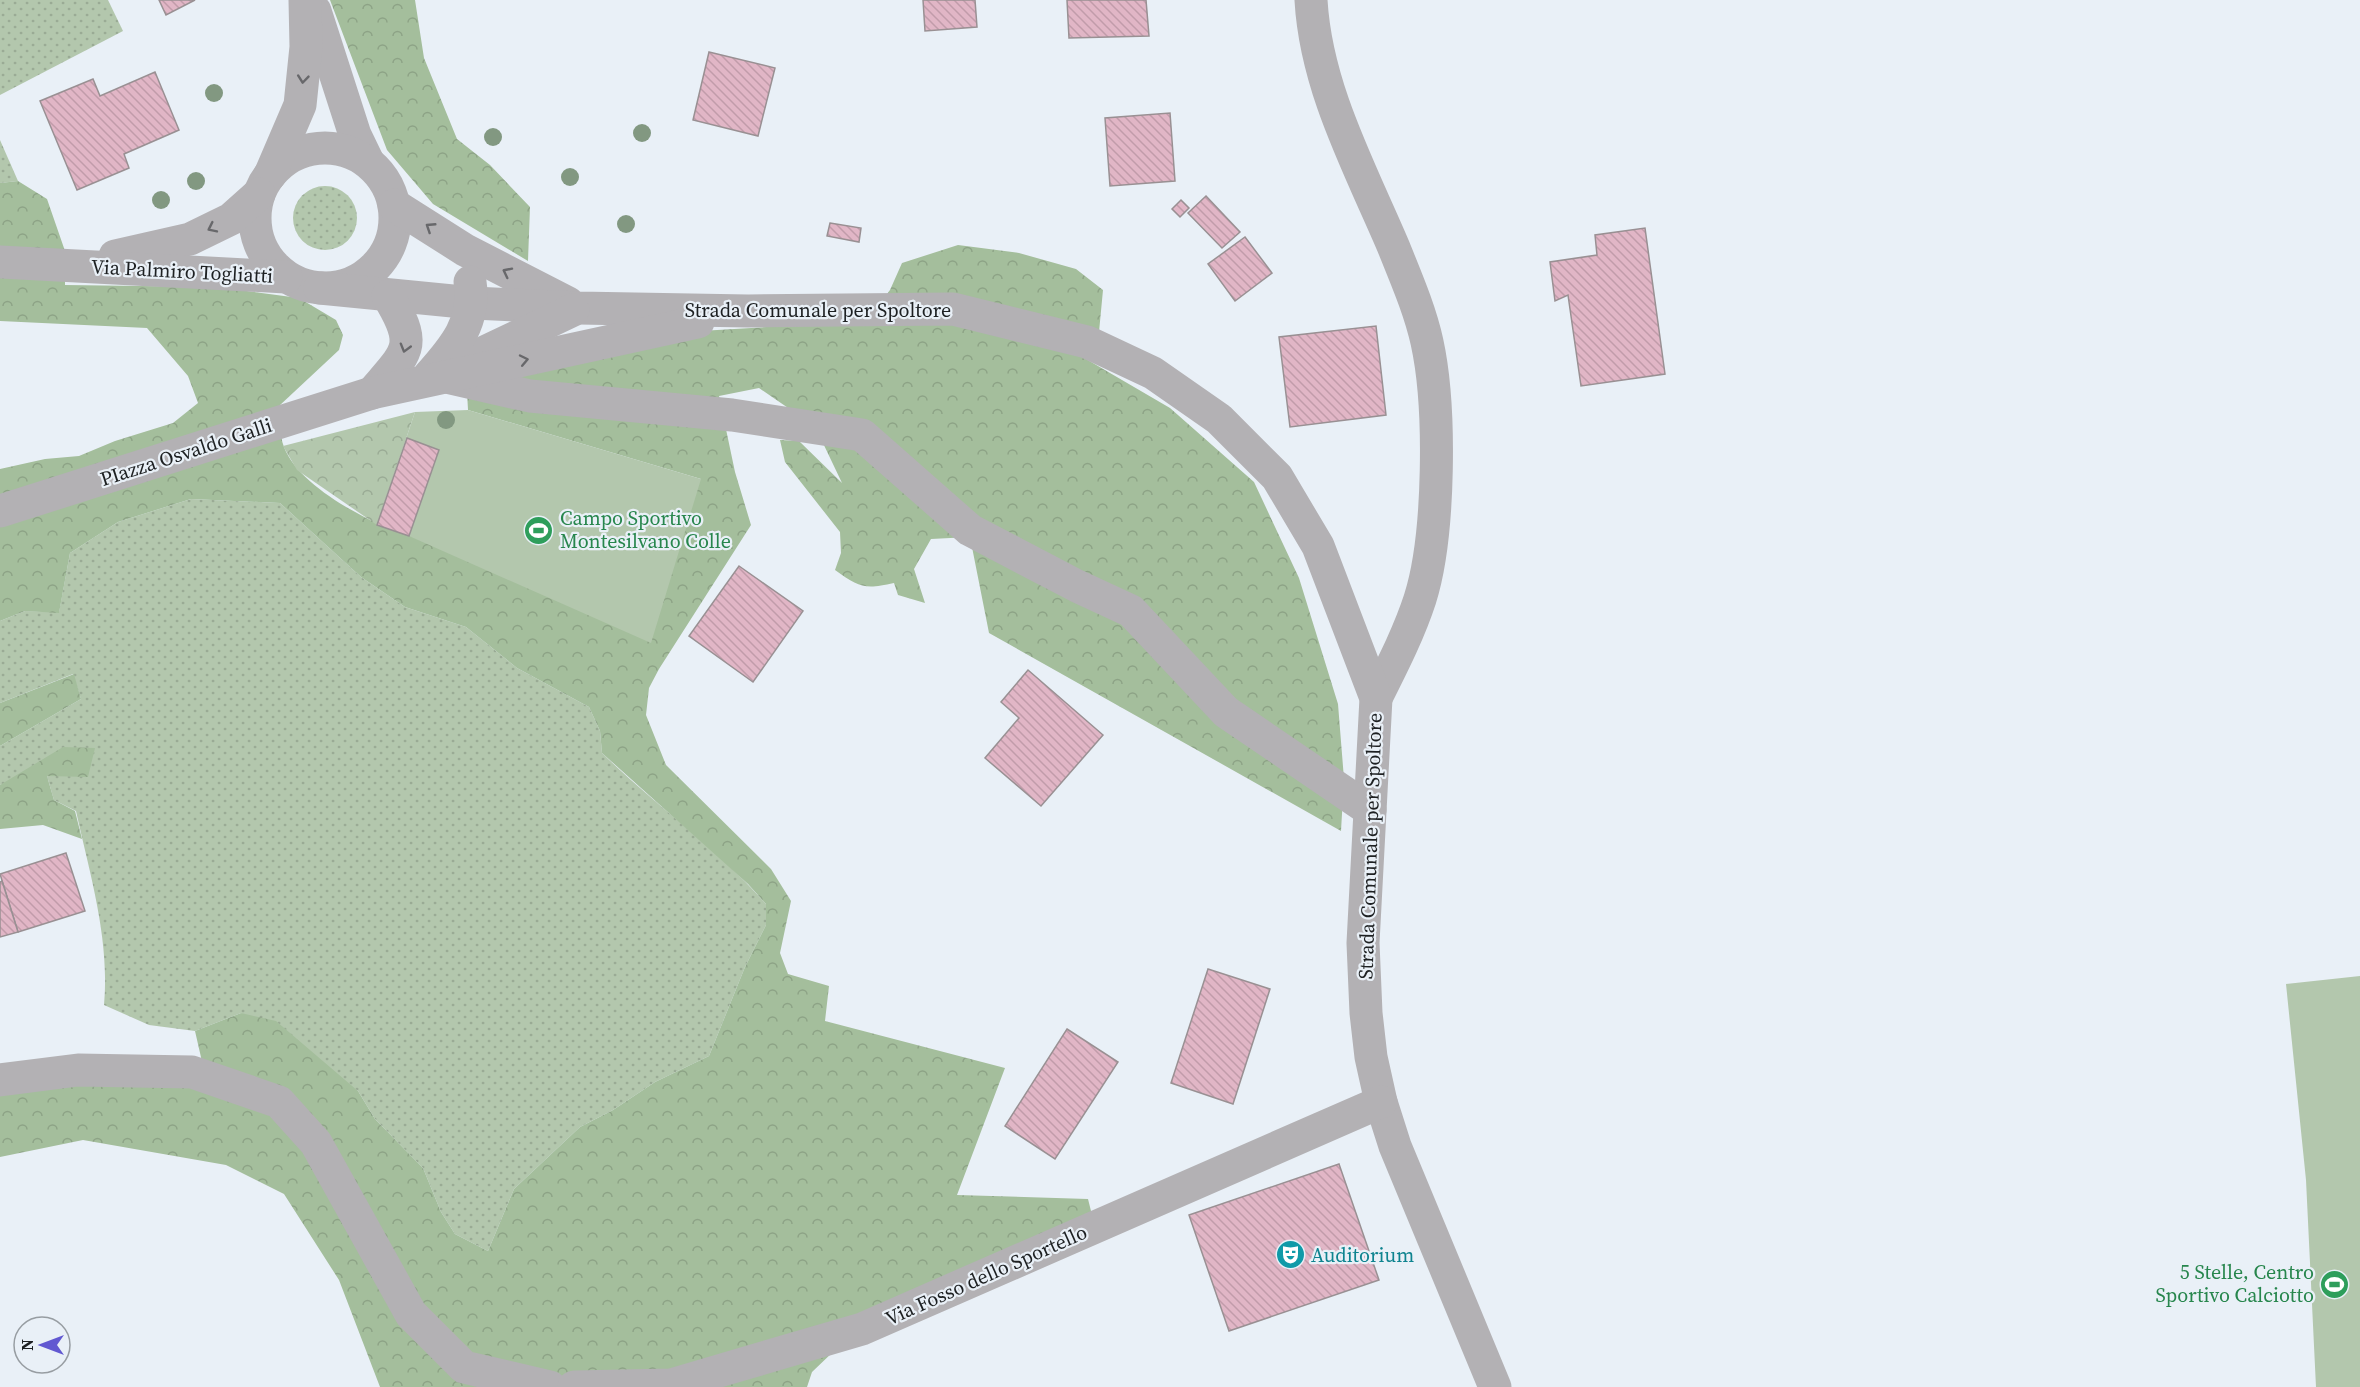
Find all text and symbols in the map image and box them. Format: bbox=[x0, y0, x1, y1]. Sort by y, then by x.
one-way arrow bbox=[297, 75, 309, 84]
one-way arrow bbox=[207, 221, 218, 233]
one-way arrow bbox=[425, 224, 436, 235]
street label: Via Palmiro Togliatti bbox=[90, 252, 274, 290]
one-way arrow bbox=[502, 267, 513, 279]
street label: Strada Comunale per Spoltore bbox=[685, 296, 951, 324]
one-way arrow bbox=[400, 342, 412, 353]
one-way arrow bbox=[519, 354, 529, 367]
street label: PIazza Osvaldo Galli bbox=[96, 411, 276, 493]
place label: Campo Sportivo Montesilvano Colle bbox=[560, 504, 731, 555]
sports icon: Campo Sportivo Montesilvano Colle bbox=[523, 514, 555, 546]
street label: Strada Comunale per Spoltore bbox=[1351, 712, 1389, 980]
street label: Via Fosso dello Sportello bbox=[881, 1218, 1091, 1332]
theatre icon: Auditorium bbox=[1274, 1239, 1306, 1271]
place label: Auditorium bbox=[1311, 1241, 1414, 1269]
place label: 5 Stelle, Centro Sportivo Calciotto bbox=[2156, 1258, 2314, 1309]
sports icon: 5 Stelle, Centro Sportivo Calciotto bbox=[2319, 1268, 2351, 1300]
north arrow bbox=[12, 1315, 72, 1375]
text: N bbox=[16, 1339, 38, 1351]

